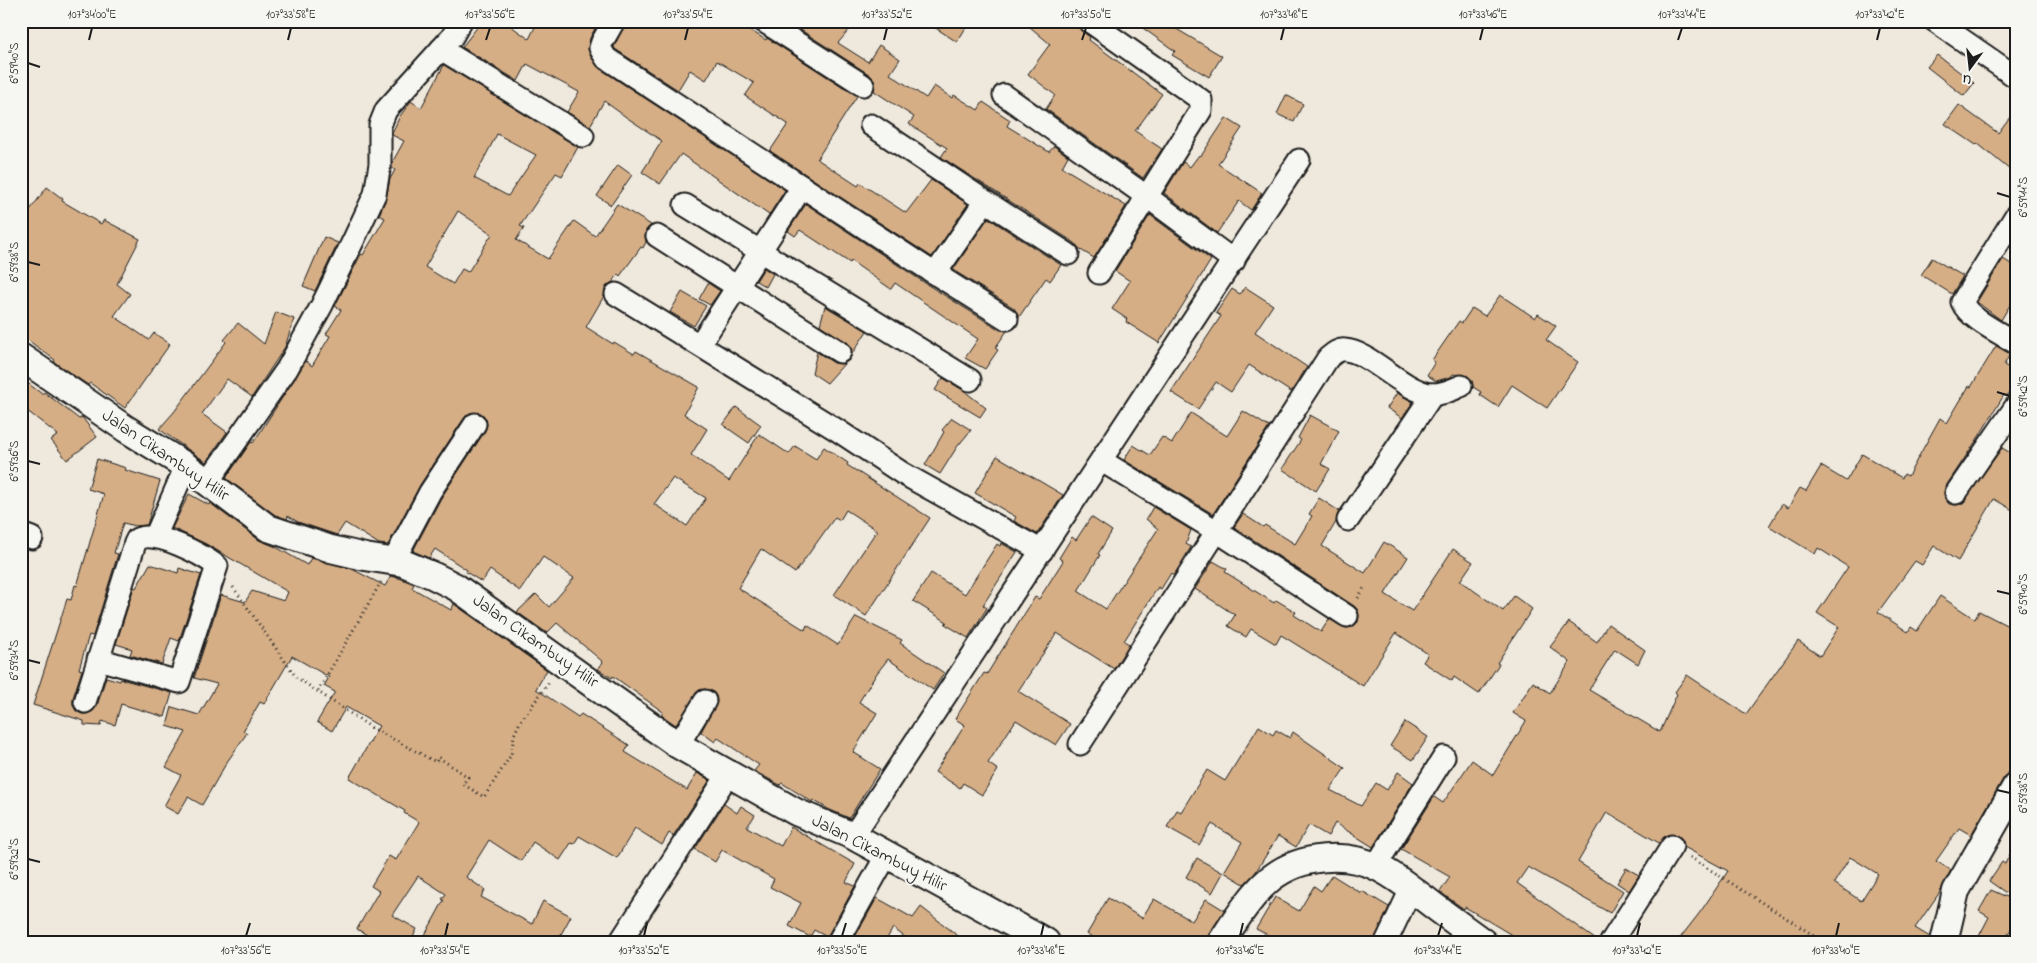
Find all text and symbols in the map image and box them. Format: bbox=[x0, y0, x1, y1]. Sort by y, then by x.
text: 107°34'00"E bbox=[68, 6, 116, 24]
text: 107°33'58"E bbox=[266, 6, 316, 24]
text: 107°33'56"E bbox=[465, 6, 515, 24]
text: 107°33'54"E bbox=[663, 6, 713, 24]
text: 107°33'52"E bbox=[861, 6, 913, 24]
text: 107°33'50"E bbox=[1061, 6, 1111, 24]
text: 107°33'48"E bbox=[1260, 6, 1308, 24]
text: 107°33'46"E bbox=[1459, 6, 1507, 24]
text: 107°33'44"E bbox=[1658, 6, 1706, 24]
text: 107°33'42"E bbox=[1855, 6, 1905, 24]
text: 6°59'40"S bbox=[6, 42, 24, 83]
north arrow bbox=[1944, 42, 1994, 92]
text: U bbox=[1960, 68, 1974, 90]
text: 6°59'44"S bbox=[2015, 176, 2033, 217]
text: 6°59'38"S bbox=[6, 242, 24, 282]
text: 6°59'42"S bbox=[2015, 375, 2033, 417]
street label: Jalan Cikambuy Hilir bbox=[96, 404, 234, 509]
text: 6°59'36"S bbox=[6, 440, 24, 481]
text: 6°59'40"S bbox=[2015, 573, 2033, 614]
street label: Jalan Cikambuy Hilir bbox=[466, 589, 604, 696]
text: 6°59'34"S bbox=[6, 639, 24, 680]
text: 6°59'38"S bbox=[2015, 773, 2033, 813]
street label: Jalan Cikambuy Hilir bbox=[807, 809, 952, 900]
text: 6°59'32"S bbox=[6, 838, 24, 880]
text: 107°33'56"E bbox=[221, 942, 271, 960]
text: 107°33'54"E bbox=[420, 942, 470, 960]
text: 107°33'52"E bbox=[618, 942, 670, 960]
text: 107°33'50"E bbox=[817, 942, 867, 960]
text: 107°33'48"E bbox=[1017, 942, 1065, 960]
text: 107°33'46"E bbox=[1216, 942, 1264, 960]
text: 107°33'44"E bbox=[1414, 942, 1462, 960]
text: 107°33'42"E bbox=[1612, 942, 1662, 960]
text: 107°33'40"E bbox=[1812, 942, 1860, 960]

